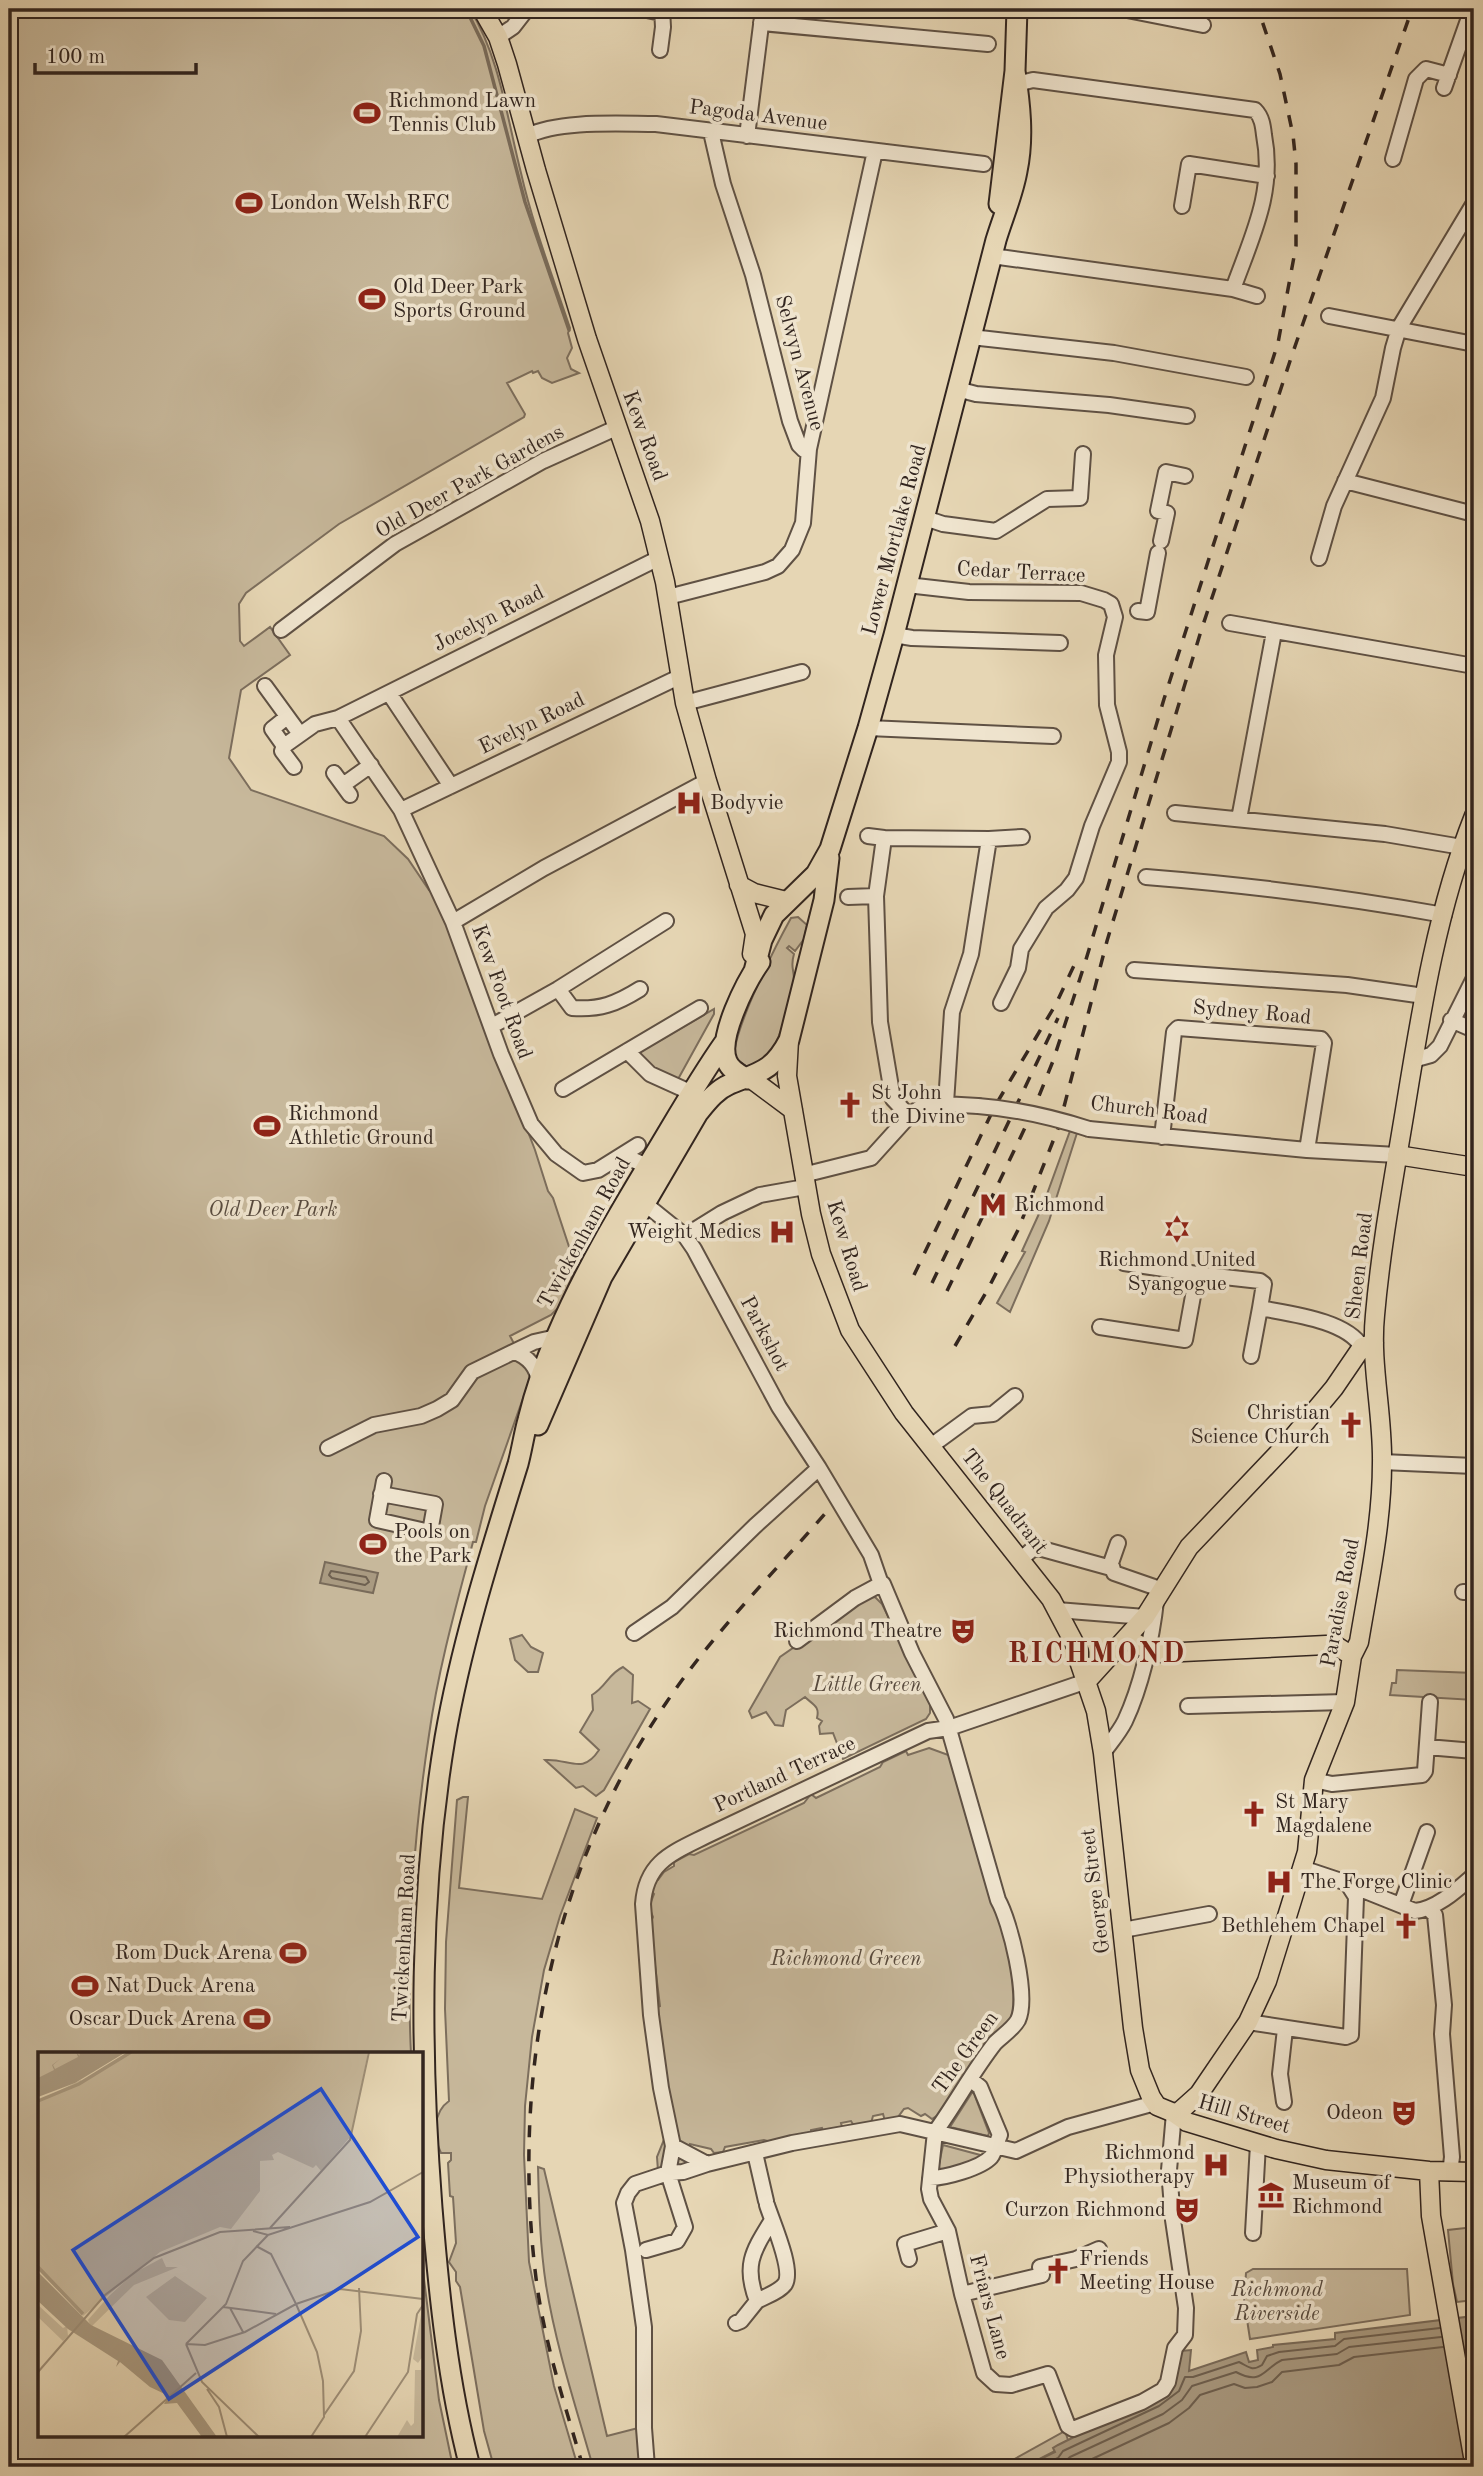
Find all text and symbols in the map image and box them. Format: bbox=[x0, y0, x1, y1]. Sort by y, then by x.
scale bar bbox=[35, 32, 196, 76]
text: 100 m bbox=[46, 47, 105, 68]
place label: Richmond Lawn Tennis Club bbox=[388, 91, 536, 136]
street label: Pagoda Avenue bbox=[688, 97, 828, 135]
sports icon: Richmond Lawn Tennis Club bbox=[352, 98, 382, 128]
sports icon: London Welsh RFC bbox=[234, 188, 264, 218]
place label: London Welsh RFC bbox=[270, 193, 450, 214]
place label: Old Deer Park Sports Ground bbox=[393, 277, 526, 322]
sports icon: Old Deer Park Sports Ground bbox=[357, 284, 387, 314]
street label: Selwyn Avenue bbox=[771, 293, 827, 433]
street label: Kew Road bbox=[618, 388, 670, 484]
street label: Old Deer Park Gardens bbox=[372, 421, 568, 543]
street label: Lower Mortlake Road bbox=[859, 442, 931, 638]
street label: Cedar Terrace bbox=[956, 559, 1086, 587]
street label: Jocelyn Road bbox=[430, 582, 548, 656]
street label: Evelyn Road bbox=[476, 689, 588, 759]
hospital icon: Bodyvie bbox=[674, 788, 704, 818]
place label: Bodyvie bbox=[710, 793, 783, 814]
street label: Kew Foot Road bbox=[467, 922, 535, 1062]
street label: Sydney Road bbox=[1192, 997, 1312, 1029]
place label: St John the Divine bbox=[871, 1083, 965, 1128]
church icon: St John the Divine bbox=[835, 1090, 865, 1120]
street label: Church Road bbox=[1089, 1093, 1209, 1129]
place label: Richmond Athletic Ground bbox=[288, 1104, 434, 1149]
sports icon: Richmond Athletic Ground bbox=[252, 1111, 282, 1141]
street label: Twickenham Road bbox=[535, 1154, 635, 1312]
metro station icon: Richmond bbox=[978, 1190, 1008, 1220]
place label: Richmond bbox=[1014, 1195, 1105, 1216]
street label: Kew Road bbox=[822, 1198, 870, 1294]
park label: Old Deer Park bbox=[208, 1200, 338, 1221]
street label: Sheen Road bbox=[1343, 1211, 1377, 1321]
synagogue icon: Richmond United Syangogue bbox=[1162, 1214, 1192, 1244]
hospital icon: Weight Medics bbox=[767, 1217, 797, 1247]
place label: Weight Medics bbox=[627, 1222, 761, 1243]
place label: Richmond United Syangogue bbox=[1098, 1250, 1256, 1295]
street label: Parkshot bbox=[736, 1293, 792, 1375]
place label: Christian Science Church bbox=[1191, 1403, 1330, 1448]
church icon: Christian Science Church bbox=[1336, 1410, 1366, 1440]
street label: The Quadrant bbox=[957, 1446, 1051, 1558]
place label: Pools on the Park bbox=[394, 1522, 472, 1567]
sports icon: Pools on the Park bbox=[358, 1529, 388, 1559]
street label: Paradise Road bbox=[1318, 1537, 1364, 1669]
theatre icon: Richmond Theatre bbox=[948, 1616, 978, 1646]
place label: Richmond Theatre bbox=[773, 1621, 942, 1642]
district label: RICHMOND bbox=[1008, 1641, 1186, 1669]
park label: Little Green bbox=[811, 1675, 922, 1696]
street label: Portland Terrace bbox=[711, 1733, 859, 1817]
place label: St Mary Magdalene bbox=[1275, 1792, 1372, 1837]
church icon: St Mary Magdalene bbox=[1239, 1799, 1269, 1829]
street label: George Street bbox=[1078, 1827, 1114, 1955]
street label: Twickenham Road bbox=[390, 1853, 420, 2023]
hospital icon: The Forge Clinic bbox=[1264, 1867, 1294, 1897]
place label: The Forge Clinic bbox=[1300, 1872, 1452, 1893]
church icon: Bethlehem Chapel bbox=[1391, 1911, 1421, 1941]
place label: Bethlehem Chapel bbox=[1221, 1916, 1385, 1937]
sports icon: Rom Duck Arena bbox=[278, 1938, 308, 1968]
place label: Rom Duck Arena bbox=[114, 1943, 272, 1964]
park label: Richmond Green bbox=[769, 1949, 922, 1970]
sports icon: Nat Duck Arena bbox=[70, 1971, 100, 2001]
place label: Nat Duck Arena bbox=[106, 1976, 255, 1997]
sports icon: Oscar Duck Arena bbox=[242, 2004, 272, 2034]
street label: The Green bbox=[929, 2008, 1003, 2098]
place label: Oscar Duck Arena bbox=[69, 2009, 236, 2030]
inset map bbox=[38, 2052, 424, 2438]
street label: Hill Street bbox=[1195, 2092, 1293, 2138]
theatre icon: Odeon bbox=[1389, 2098, 1419, 2128]
place label: Odeon bbox=[1326, 2103, 1383, 2124]
place label: Richmond Physiotherapy bbox=[1064, 2143, 1195, 2188]
hospital icon: Richmond Physiotherapy bbox=[1201, 2150, 1231, 2180]
place label: Museum of Richmond bbox=[1292, 2173, 1392, 2218]
museum icon: Museum of Richmond bbox=[1256, 2180, 1286, 2210]
theatre icon: Curzon Richmond bbox=[1172, 2195, 1202, 2225]
place label: Curzon Richmond bbox=[1005, 2200, 1166, 2221]
place label: Friends Meeting House bbox=[1079, 2249, 1214, 2294]
street label: Friars Lane bbox=[965, 2252, 1013, 2362]
church icon: Friends Meeting House bbox=[1043, 2256, 1073, 2286]
park label: Richmond Riverside bbox=[1230, 2280, 1324, 2325]

